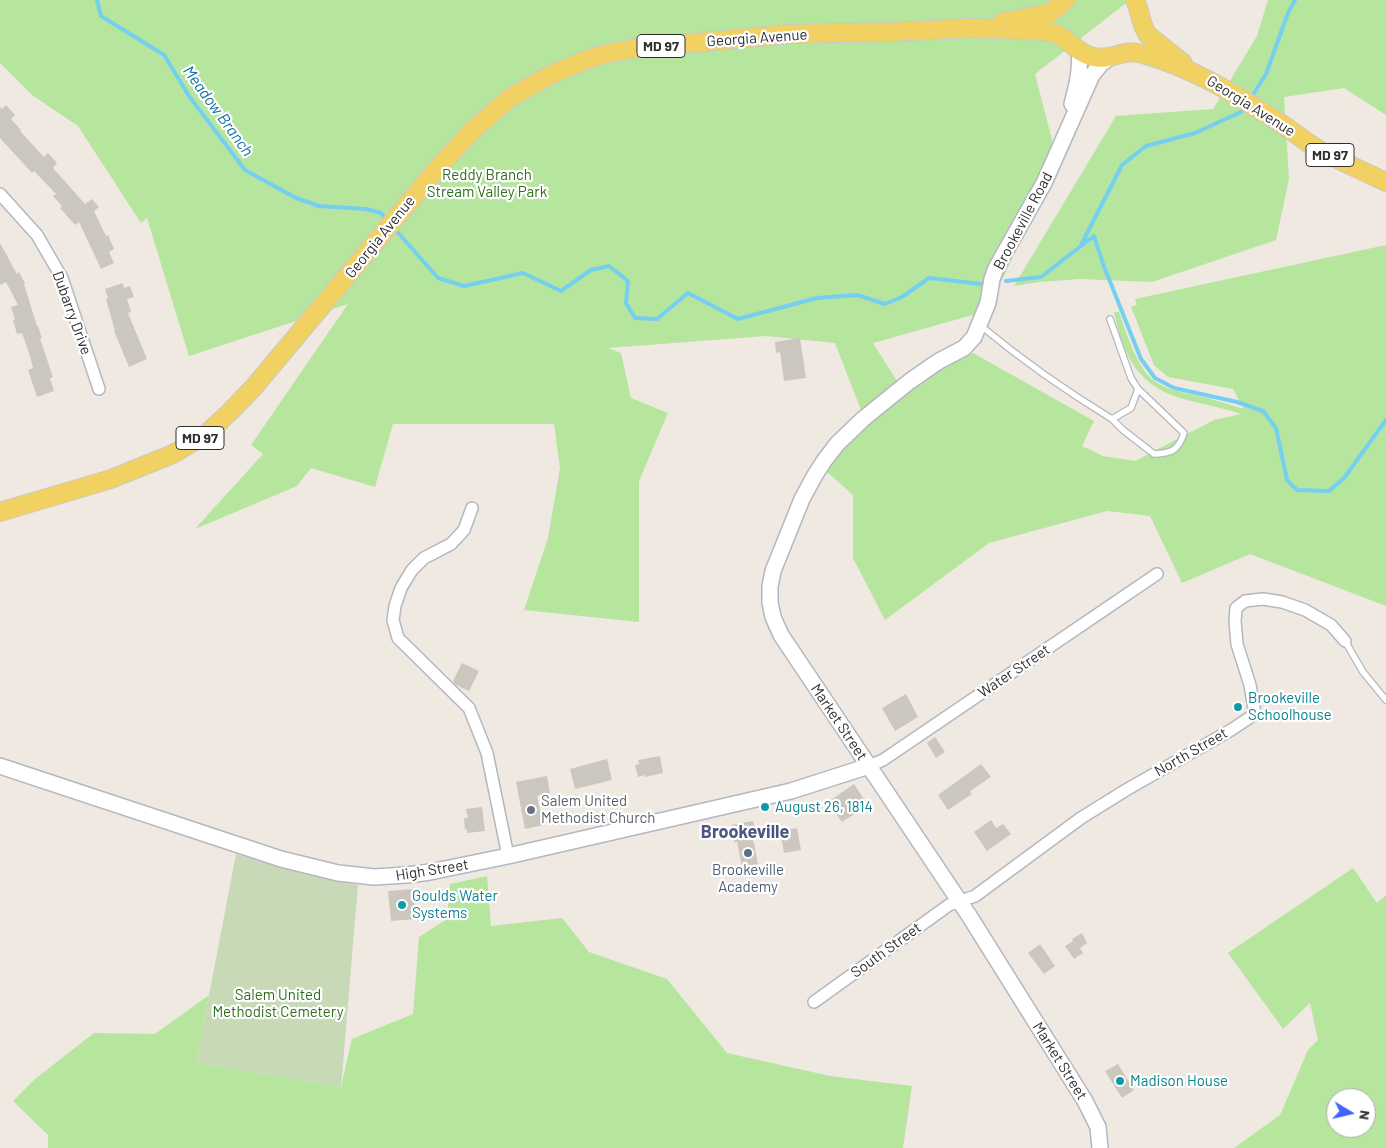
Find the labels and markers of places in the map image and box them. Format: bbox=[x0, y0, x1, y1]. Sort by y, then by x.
place label: Brookeville Schoolhouse bbox=[1248, 689, 1332, 724]
marker: Brookeville Schoolhouse bbox=[1232, 701, 1244, 713]
place label: Salem United Methodist Church bbox=[541, 792, 655, 827]
place label: August 26, 1814 bbox=[775, 798, 873, 816]
marker: August 26, 1814 bbox=[759, 801, 771, 813]
marker: Salem United Methodist Church bbox=[525, 804, 537, 816]
marker: Brookeville Academy bbox=[742, 847, 754, 859]
place label: Brookeville Academy bbox=[712, 861, 784, 896]
place label: Goulds Water Systems bbox=[412, 887, 498, 922]
marker: Goulds Water Systems bbox=[396, 899, 408, 911]
place label: Madison House bbox=[1130, 1072, 1228, 1090]
marker: Madison House bbox=[1114, 1075, 1126, 1087]

